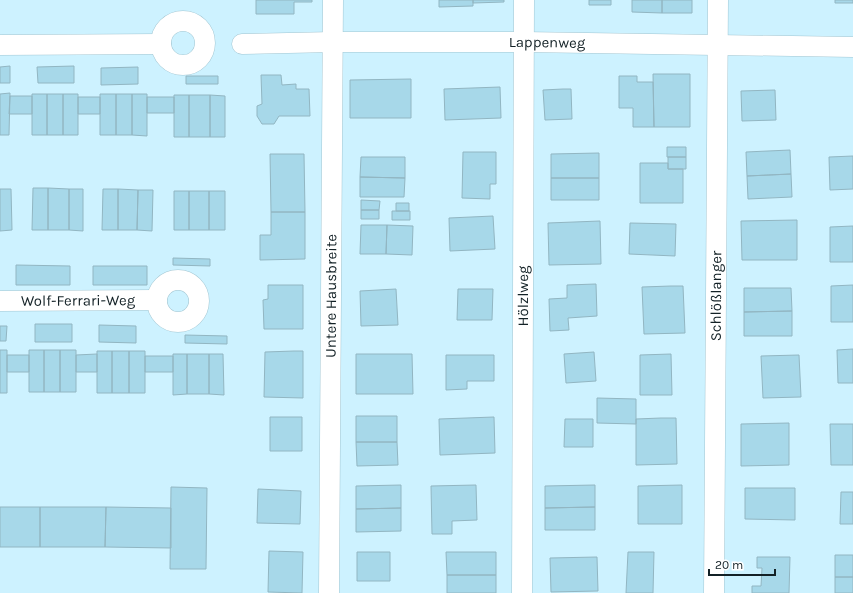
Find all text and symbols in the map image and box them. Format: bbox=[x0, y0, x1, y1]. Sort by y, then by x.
street label: Lappenweg bbox=[509, 33, 586, 52]
street label: Untere Hausbreite bbox=[322, 234, 340, 358]
street label: Schlößlanger bbox=[707, 250, 725, 341]
street label: Hölzlweg bbox=[514, 265, 532, 326]
street label: Wolf-Ferrari-Weg bbox=[21, 291, 136, 310]
scale bar bbox=[709, 551, 775, 577]
text: 20 m bbox=[715, 558, 743, 572]

